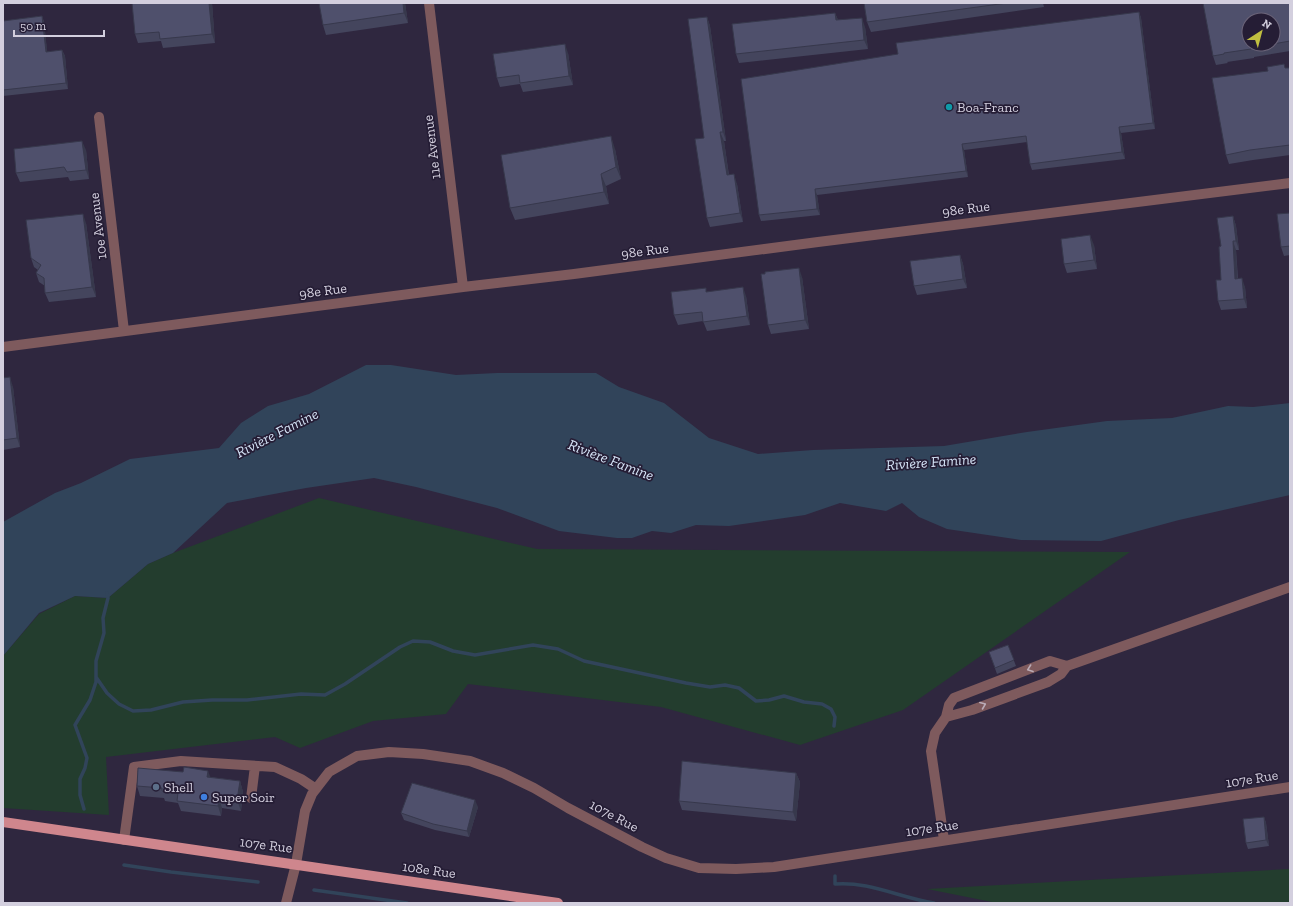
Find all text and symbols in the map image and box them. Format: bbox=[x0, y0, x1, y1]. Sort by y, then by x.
scale bar bbox=[14, 12, 104, 38]
north arrow bbox=[1241, 12, 1281, 52]
text: N bbox=[1259, 17, 1274, 32]
text: 50 m bbox=[20, 19, 47, 33]
place label: Boa-Franc bbox=[957, 99, 1019, 116]
marker: Boa-Franc bbox=[944, 102, 954, 112]
street label: 11e Avenue bbox=[420, 114, 444, 180]
street label: 10e Avenue bbox=[85, 191, 111, 260]
street label: 98e Rue bbox=[941, 198, 991, 220]
street label: 98e Rue bbox=[620, 240, 670, 262]
street label: 98e Rue bbox=[298, 280, 348, 302]
water label: Rivière Famine bbox=[233, 404, 321, 462]
water label: Rivière Famine bbox=[566, 435, 656, 485]
water label: Rivière Famine bbox=[885, 450, 977, 474]
one-way arrow bbox=[1026, 664, 1033, 672]
one-way arrow bbox=[980, 702, 987, 710]
street label: 107e Rue bbox=[1225, 766, 1280, 792]
place label: Shell bbox=[164, 779, 194, 796]
marker: Shell bbox=[151, 782, 161, 792]
place label: Super Soir bbox=[212, 789, 275, 806]
marker: Super Soir bbox=[199, 792, 209, 802]
street label: 107e Rue bbox=[587, 796, 642, 836]
street label: 107e Rue bbox=[905, 816, 960, 840]
street label: 107e Rue bbox=[239, 833, 294, 857]
street label: 108e Rue bbox=[401, 858, 457, 882]

